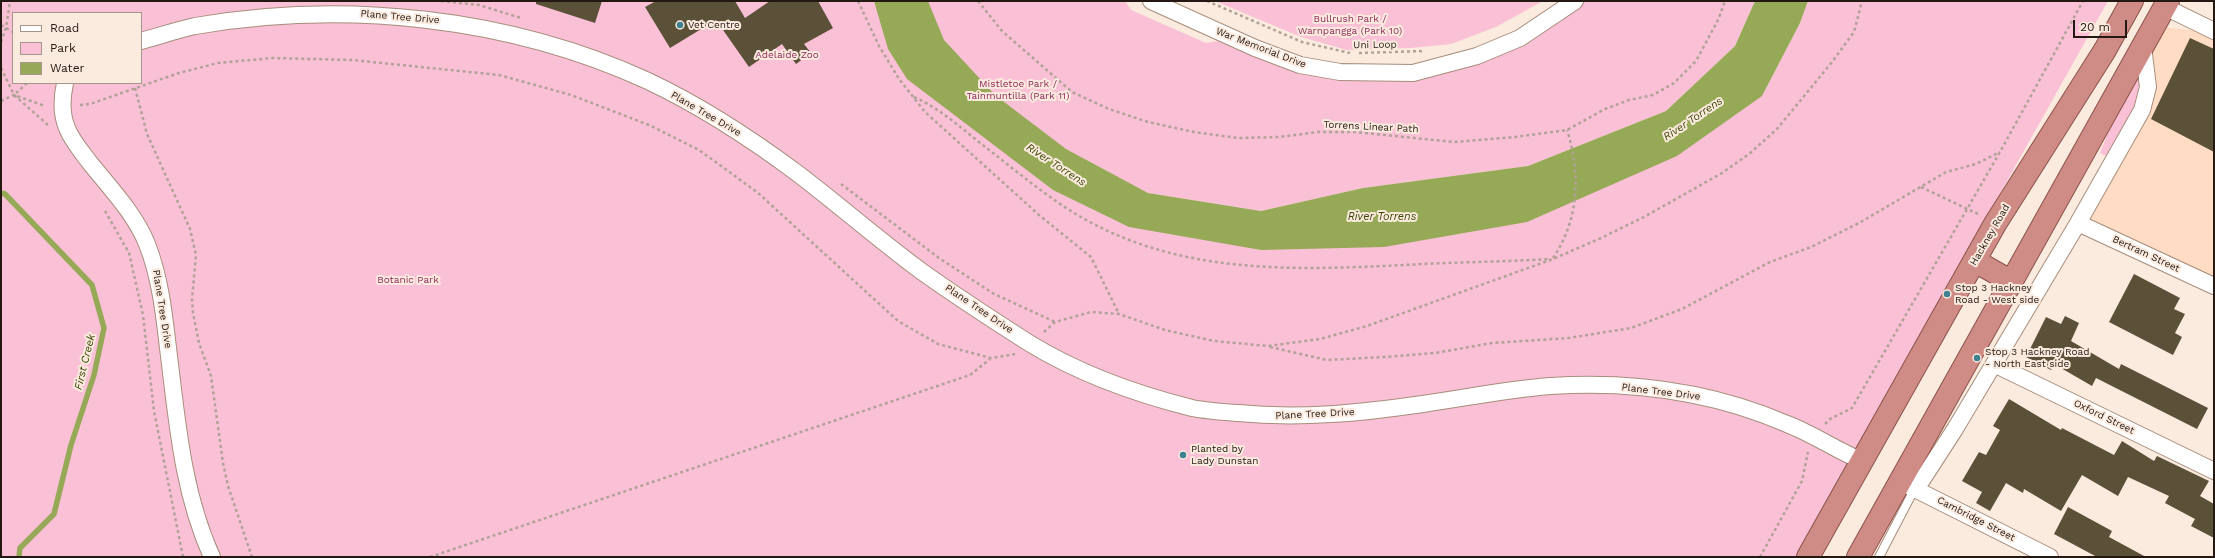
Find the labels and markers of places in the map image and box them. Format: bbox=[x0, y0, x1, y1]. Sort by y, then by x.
place label: Vet Centre bbox=[688, 19, 740, 31]
marker: Vet Centre bbox=[675, 20, 685, 30]
place label: Stop 3 Hackney Road - West side bbox=[1955, 282, 2039, 306]
marker: Stop 3 Hackney Road - West side bbox=[1942, 289, 1952, 299]
place label: Stop 3 Hackney Road - North East side bbox=[1985, 346, 2089, 370]
marker: Stop 3 Hackney Road - North East side bbox=[1972, 353, 1982, 363]
place label: Planted by Lady Dunstan bbox=[1191, 443, 1258, 466]
marker: Planted by Lady Dunstan bbox=[1178, 450, 1188, 460]

